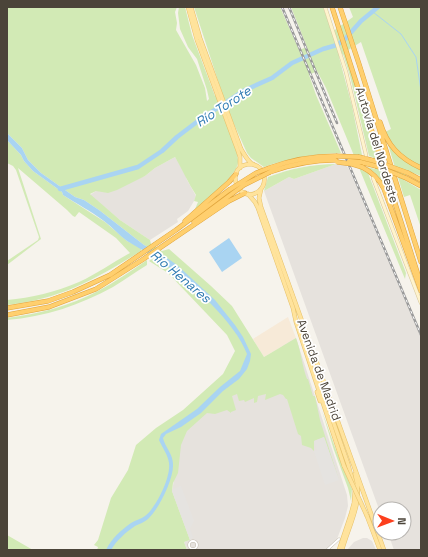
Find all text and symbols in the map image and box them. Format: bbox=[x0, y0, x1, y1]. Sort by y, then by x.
water label: Río Torote bbox=[192, 82, 255, 131]
street label: Autovía del Nordeste bbox=[352, 85, 402, 205]
water label: Río Henares bbox=[147, 246, 215, 307]
street label: Avenida de Madrid bbox=[293, 317, 345, 423]
north arrow bbox=[372, 501, 412, 541]
text: N bbox=[395, 517, 409, 525]

